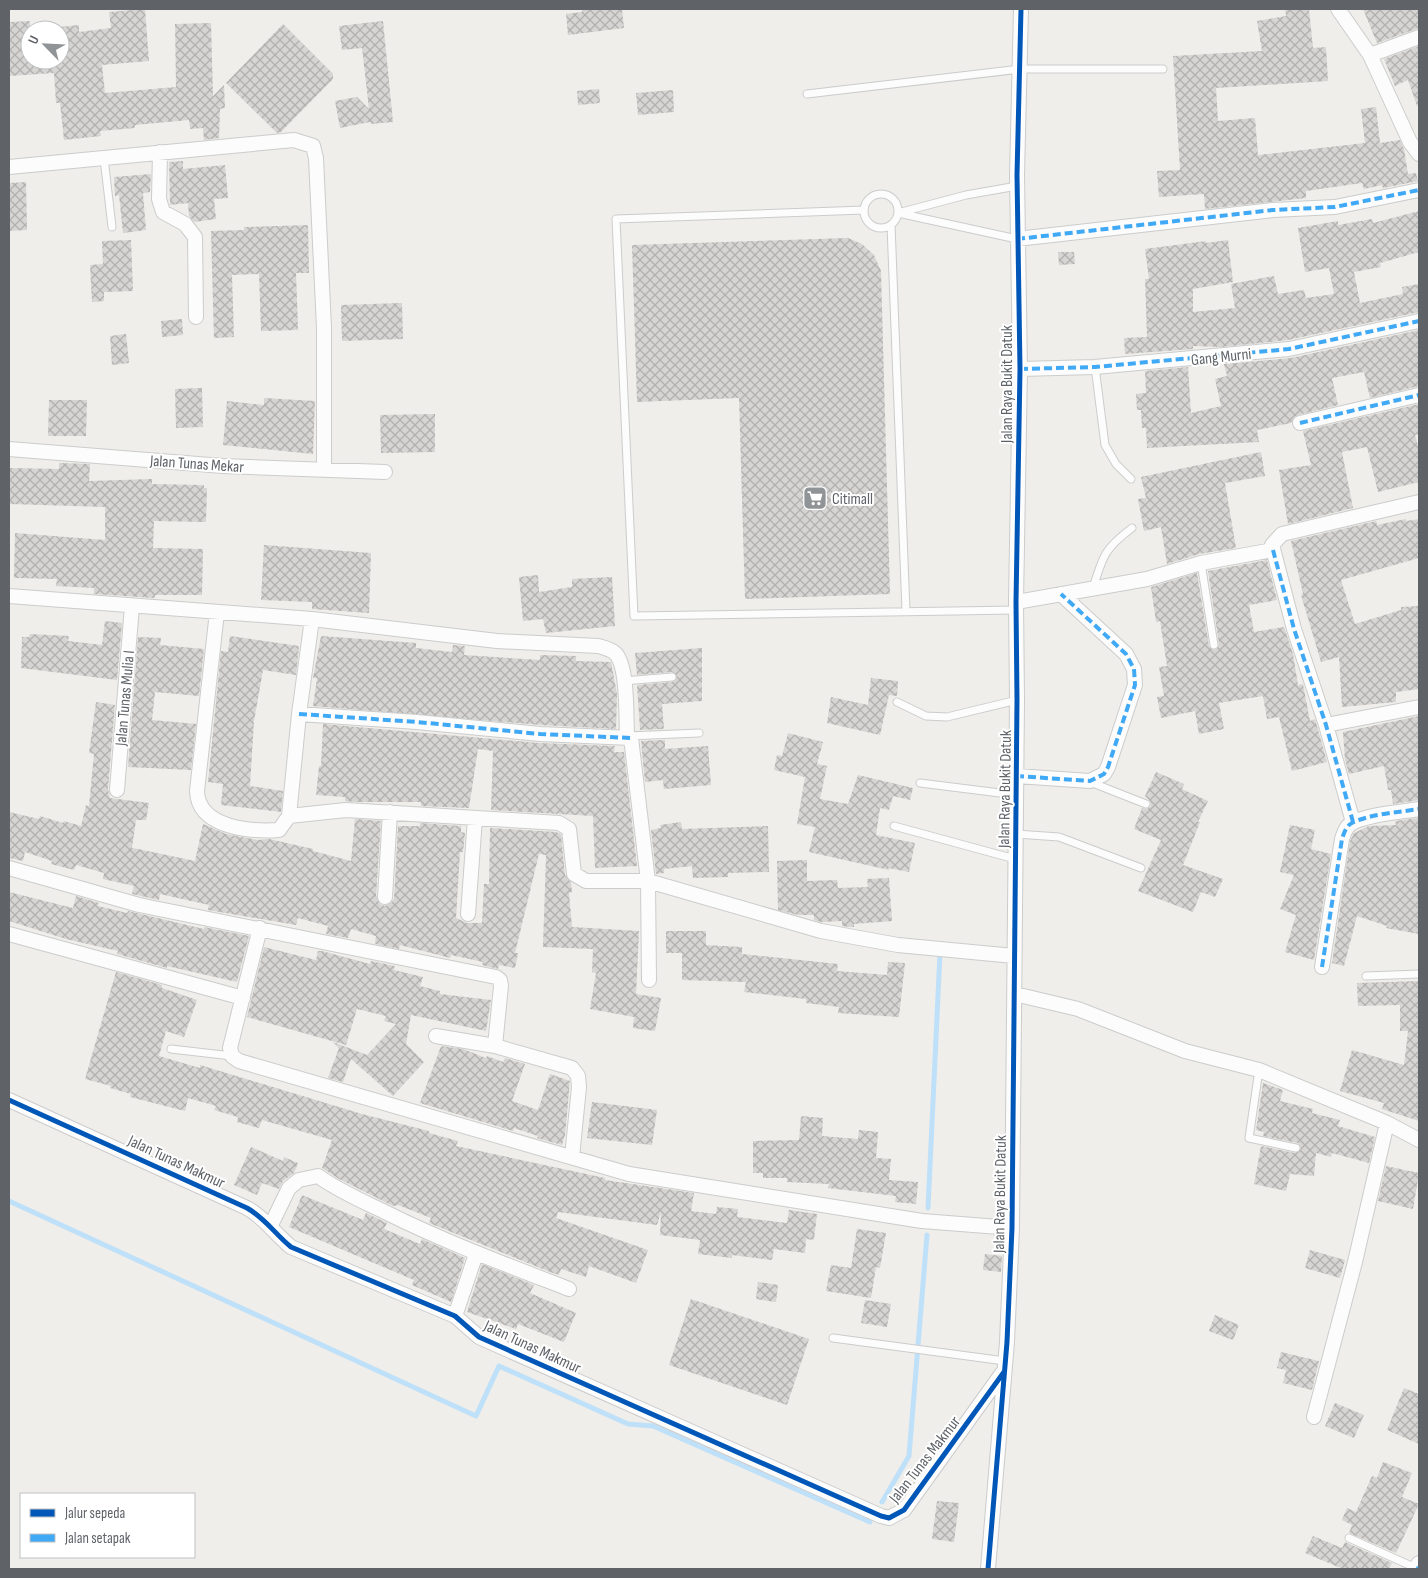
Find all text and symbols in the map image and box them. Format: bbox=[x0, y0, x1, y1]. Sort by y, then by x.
north arrow bbox=[20, 20, 70, 70]
text: U bbox=[24, 33, 43, 47]
street label: Jalan Raya Bukit Datuk bbox=[998, 325, 1017, 444]
street label: Gang Murni bbox=[1190, 345, 1252, 370]
street label: Jalan Tunas Mekar bbox=[148, 452, 245, 477]
supermarket icon: Citimall bbox=[802, 485, 828, 511]
place label: Citimall bbox=[832, 490, 873, 509]
street label: Jalan Tunas Mulia I bbox=[112, 650, 139, 748]
street label: Jalan Raya Bukit Datuk bbox=[995, 730, 1016, 849]
street label: Jalan Tunas Makmur bbox=[124, 1131, 228, 1193]
street label: Jalan Raya Bukit Datuk bbox=[990, 1135, 1011, 1254]
street label: Jalan Tunas Makmur bbox=[480, 1316, 584, 1378]
street label: Jalan Tunas Makmur bbox=[885, 1413, 965, 1508]
legend bbox=[20, 1493, 195, 1558]
text: Jalur sepeda bbox=[64, 1504, 126, 1523]
text: Jalan setapak bbox=[64, 1529, 131, 1548]

